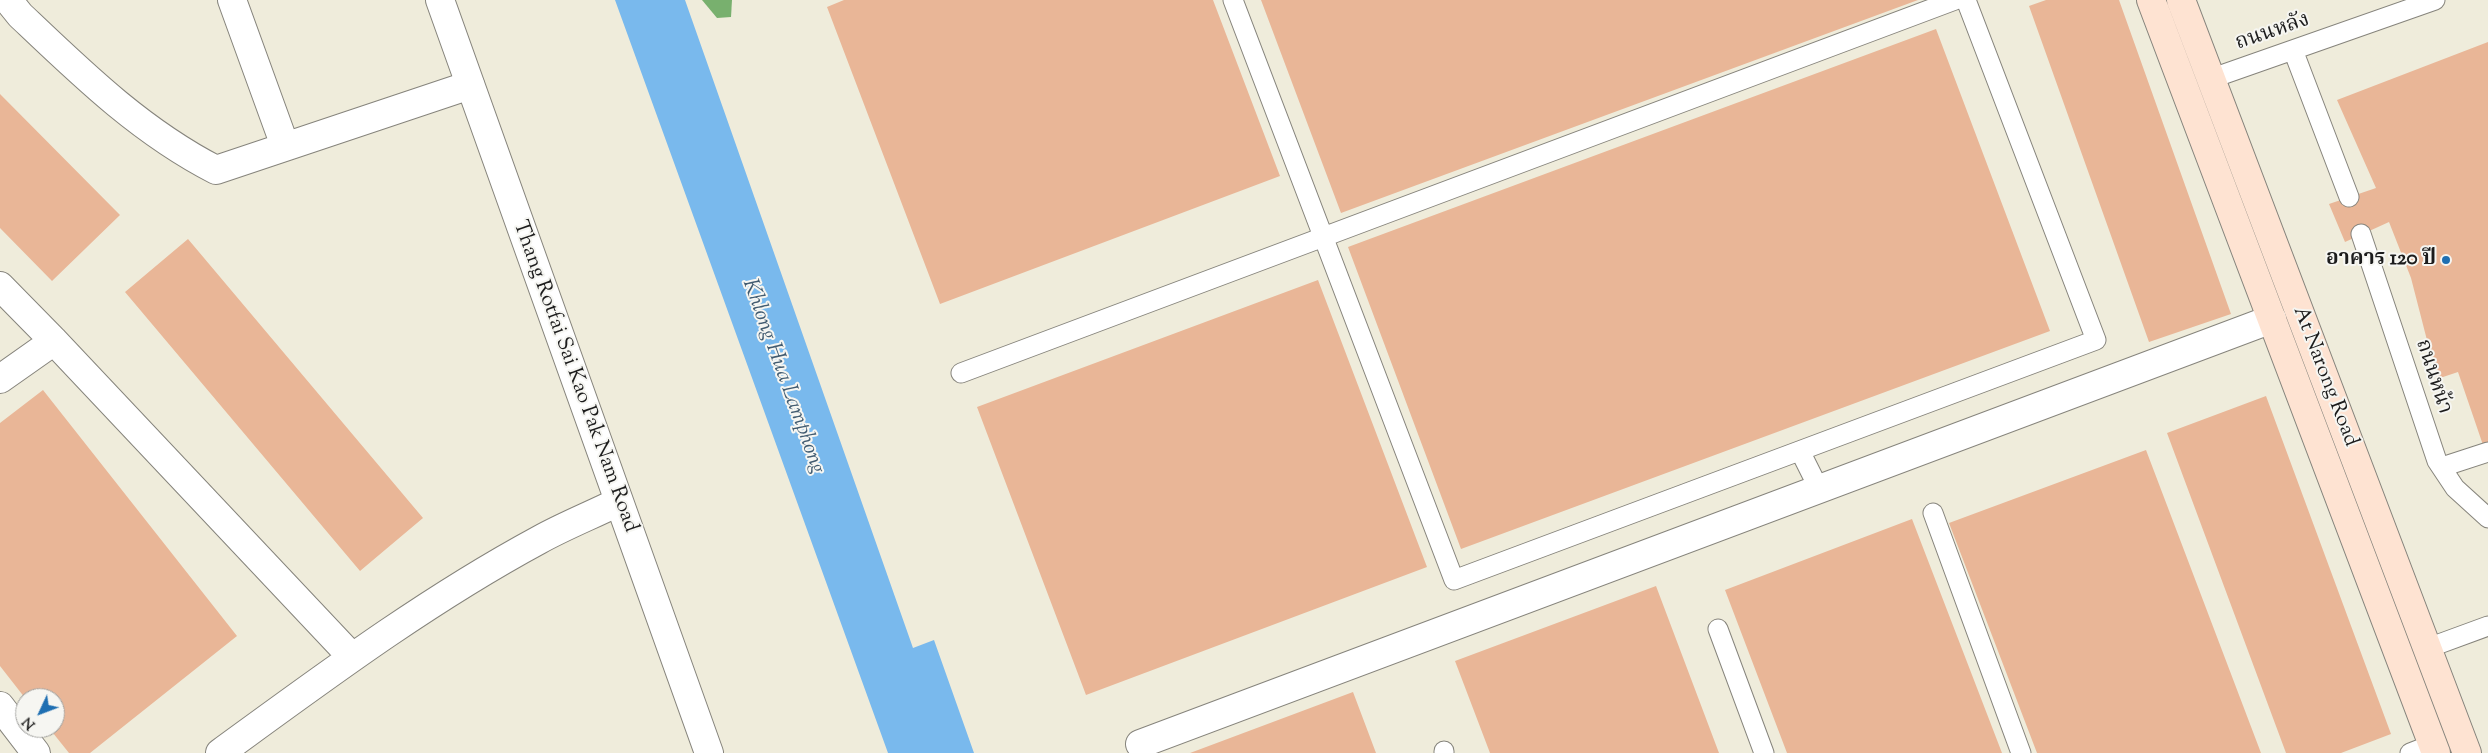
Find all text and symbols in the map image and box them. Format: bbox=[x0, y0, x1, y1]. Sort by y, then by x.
street label: ถนนหลัง bbox=[2233, 9, 2313, 57]
street label: Thang Rotfai Sai Kao Pak Nam Road bbox=[506, 218, 642, 536]
place label: อาคาร 120 ปี bbox=[2326, 247, 2436, 273]
marker: อาคาร 120 ปี bbox=[2440, 254, 2452, 266]
water label: Khlong Hua Lamphong bbox=[734, 276, 830, 478]
street label: At Narong Road bbox=[2286, 303, 2362, 451]
street label: ถนนหน้า bbox=[2408, 336, 2456, 418]
north arrow bbox=[15, 688, 65, 738]
text: N bbox=[19, 712, 41, 733]

